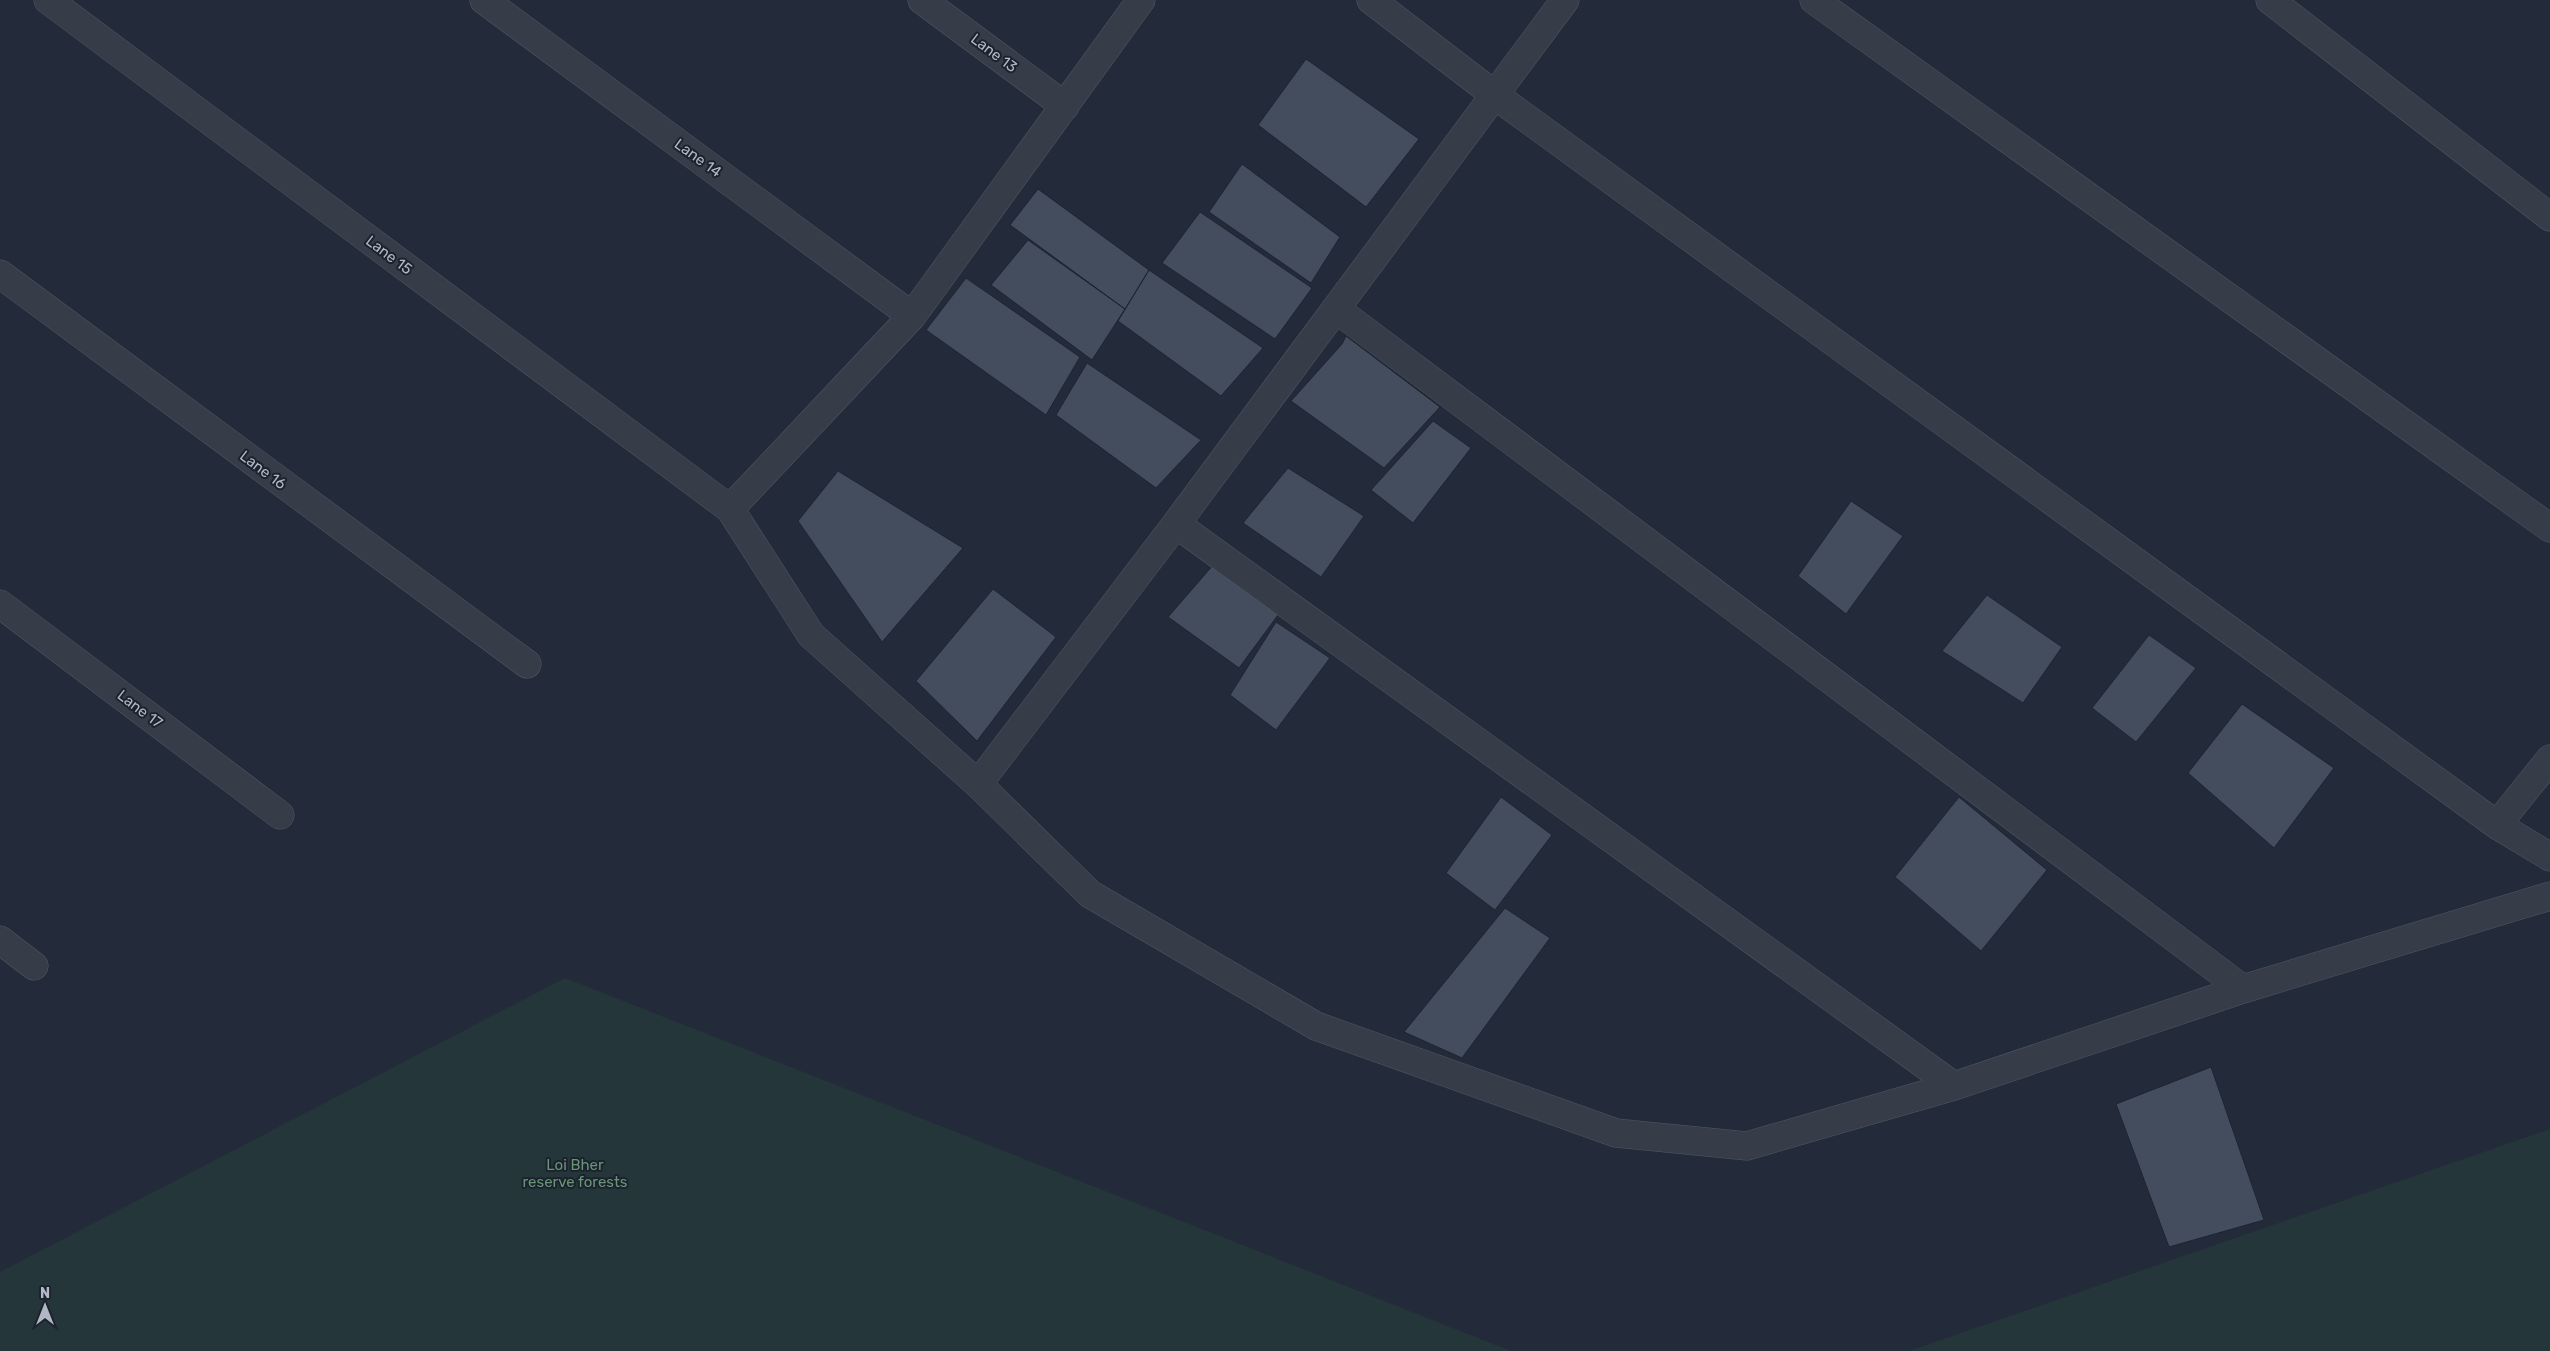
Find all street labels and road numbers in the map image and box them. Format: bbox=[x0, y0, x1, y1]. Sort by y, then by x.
street label: Lane 13 bbox=[967, 30, 1021, 76]
street label: Lane 14 bbox=[671, 135, 725, 181]
street label: Lane 15 bbox=[362, 232, 416, 278]
street label: Lane 16 bbox=[236, 447, 290, 493]
street label: Lane 17 bbox=[114, 686, 166, 732]

